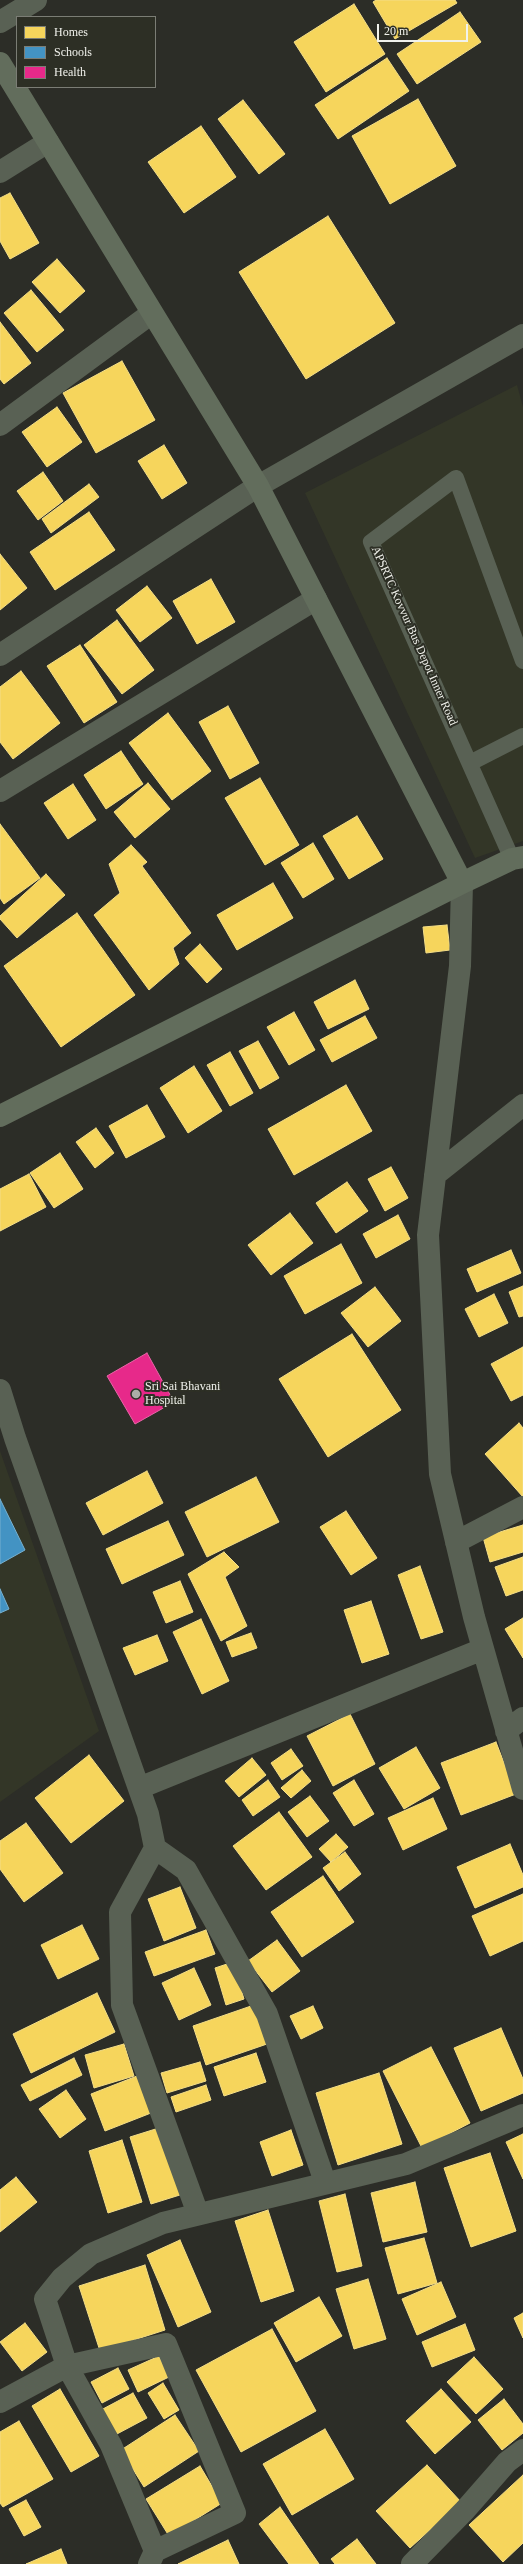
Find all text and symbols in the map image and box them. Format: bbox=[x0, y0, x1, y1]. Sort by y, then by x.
legend bbox=[16, 16, 156, 88]
scale bar bbox=[379, 16, 470, 42]
text: 20 m bbox=[384, 24, 408, 38]
text: Homes bbox=[54, 25, 88, 39]
text: Schools bbox=[54, 45, 92, 59]
text: Health bbox=[54, 65, 86, 79]
street label: APSRTC Kovvur Bus Depot Inner Road bbox=[368, 544, 460, 728]
place label: Sri Sai Bhavani Hospital bbox=[145, 1380, 220, 1408]
marker: Sri Sai Bhavani Hospital bbox=[130, 1388, 142, 1400]

